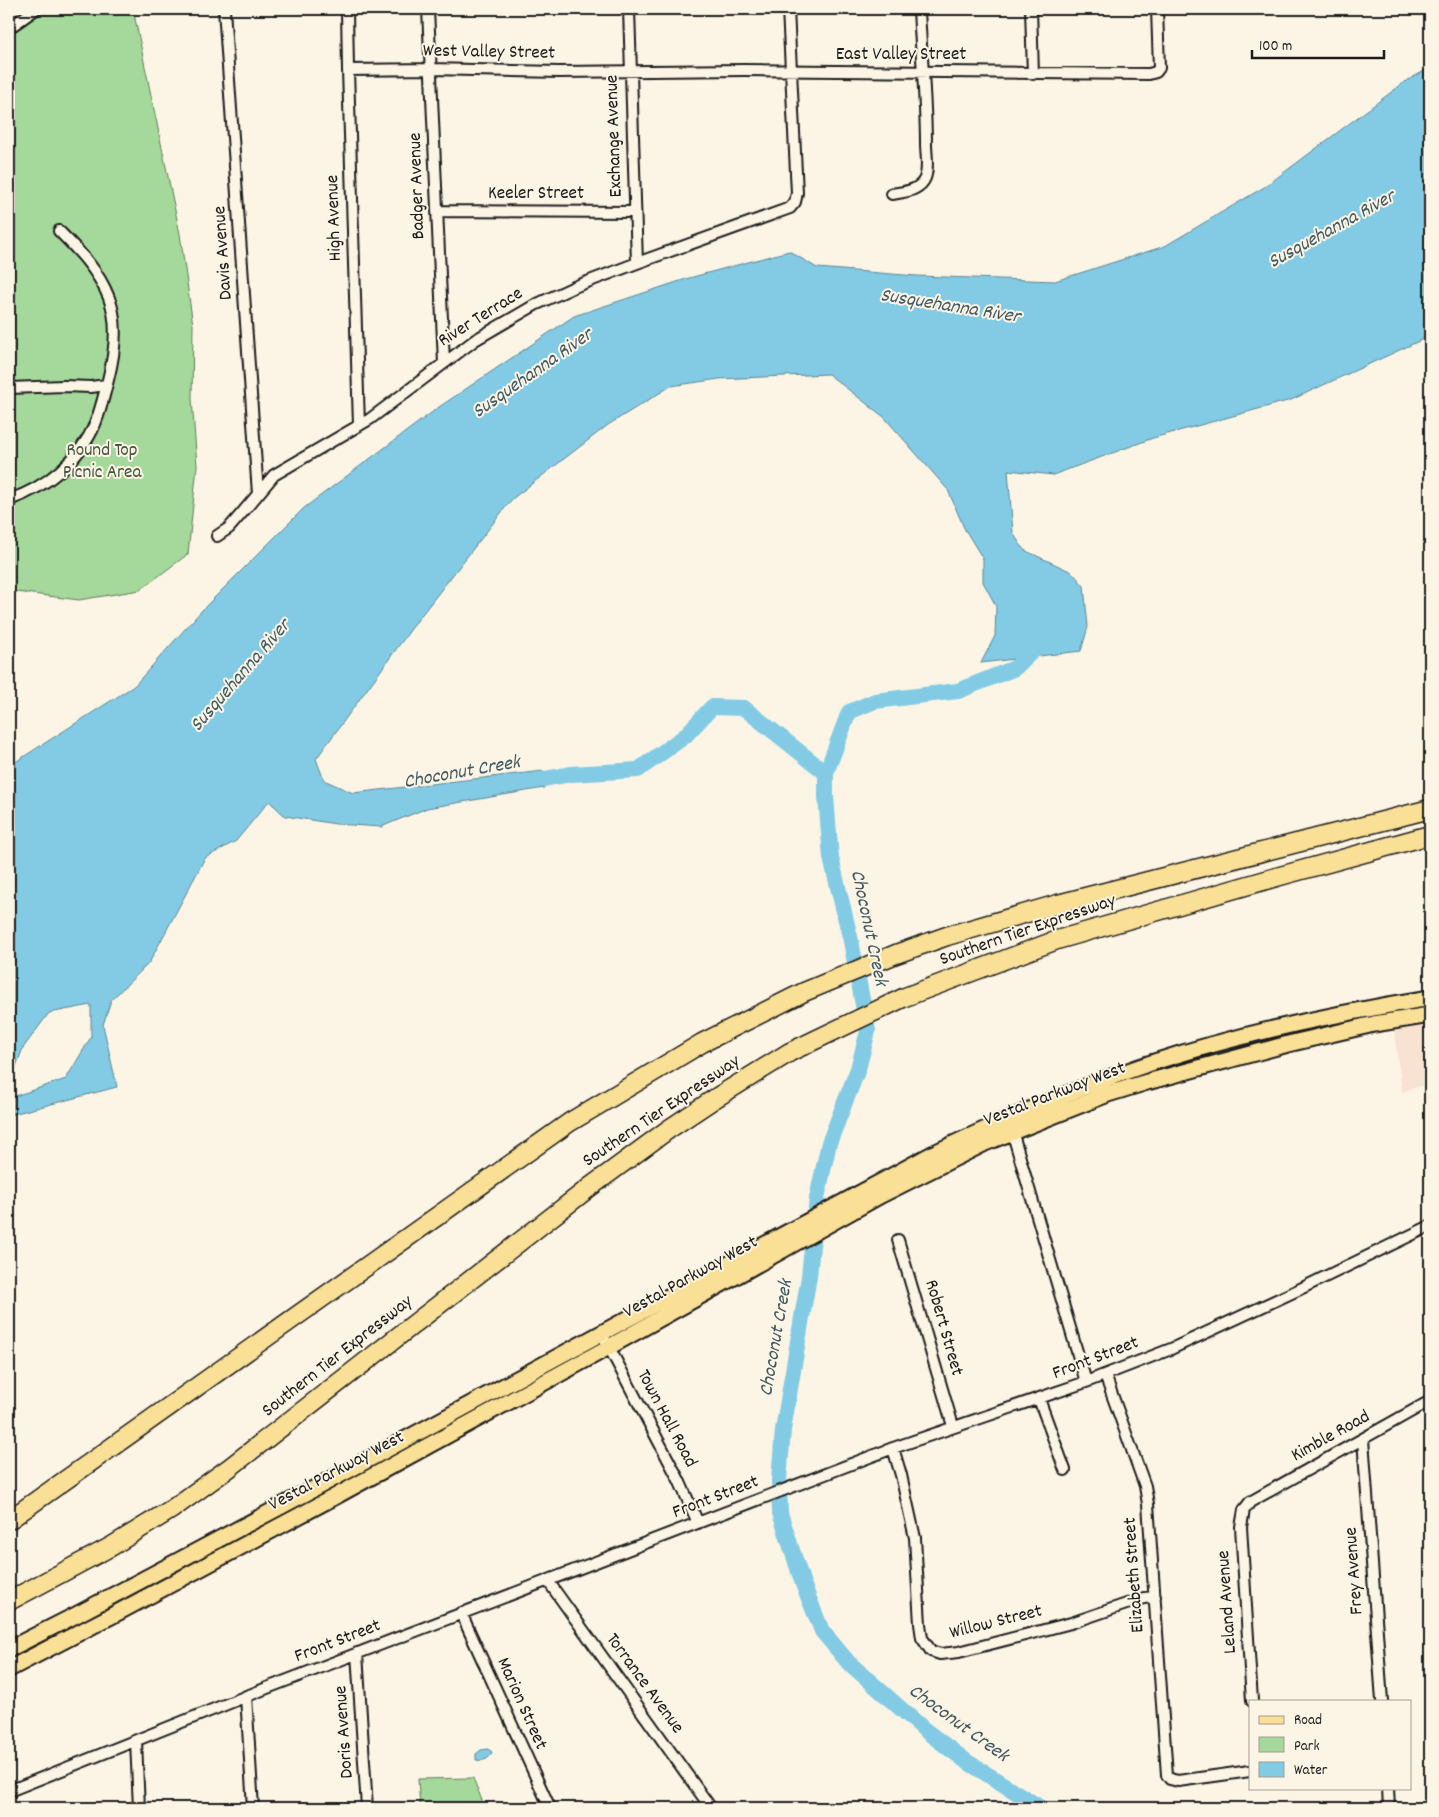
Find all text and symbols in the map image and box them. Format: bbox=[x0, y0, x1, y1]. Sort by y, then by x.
scale bar bbox=[1252, 28, 1384, 60]
text: 100 m bbox=[1259, 36, 1292, 58]
street label: West Valley Street bbox=[423, 38, 555, 68]
street label: East Valley Street bbox=[836, 42, 966, 69]
street label: Exchange Avenue bbox=[599, 74, 631, 198]
street label: Badger Avenue bbox=[403, 132, 433, 240]
street label: High Avenue bbox=[320, 174, 350, 262]
street label: Keeler Street bbox=[488, 181, 584, 208]
water label: Susquehanna River bbox=[1263, 182, 1403, 276]
street label: Davis Avenue bbox=[207, 205, 241, 301]
street label: River Terrace bbox=[433, 281, 529, 355]
water label: Susquehanna River bbox=[878, 282, 1024, 332]
water label: Susquehanna River bbox=[467, 321, 601, 426]
park label: Round Top Picnic Area bbox=[63, 438, 142, 487]
water label: Susquehanna River bbox=[184, 612, 300, 738]
water label: Choconut Creek bbox=[402, 749, 524, 797]
water label: Choconut Creek bbox=[842, 867, 894, 990]
street label: Southern Tier Expressway bbox=[936, 888, 1120, 974]
street label: Southern Tier Expressway bbox=[578, 1049, 746, 1175]
street label: Vestal Parkway West bbox=[980, 1055, 1130, 1135]
street label: Vestal Parkway West bbox=[619, 1230, 763, 1326]
water label: Choconut Creek bbox=[753, 1276, 801, 1398]
street label: Robert Street bbox=[916, 1277, 970, 1379]
street label: Southern Tier Expressway bbox=[257, 1289, 419, 1425]
street label: Front Street bbox=[1049, 1330, 1143, 1388]
street label: Town Hall Road bbox=[629, 1365, 703, 1473]
street label: Kimble Road bbox=[1287, 1404, 1375, 1470]
street label: Vestal Parkway West bbox=[264, 1425, 410, 1519]
street label: Front Street bbox=[669, 1469, 763, 1527]
street label: Elizabeth Street bbox=[1118, 1516, 1152, 1634]
street label: Frey Avenue bbox=[1338, 1526, 1372, 1616]
street label: Leland Avenue bbox=[1211, 1549, 1245, 1655]
street label: Willow Street bbox=[947, 1598, 1045, 1648]
street label: Front Street bbox=[291, 1613, 385, 1671]
street label: Torrance Avenue bbox=[598, 1628, 690, 1740]
street label: Marion Street bbox=[489, 1654, 553, 1754]
water label: Choconut Creek bbox=[902, 1678, 1015, 1771]
street label: Doris Avenue bbox=[328, 1685, 362, 1779]
legend bbox=[1249, 1700, 1412, 1790]
text: Road bbox=[1294, 1710, 1322, 1732]
text: Park bbox=[1294, 1736, 1320, 1758]
text: Water bbox=[1294, 1760, 1328, 1782]

